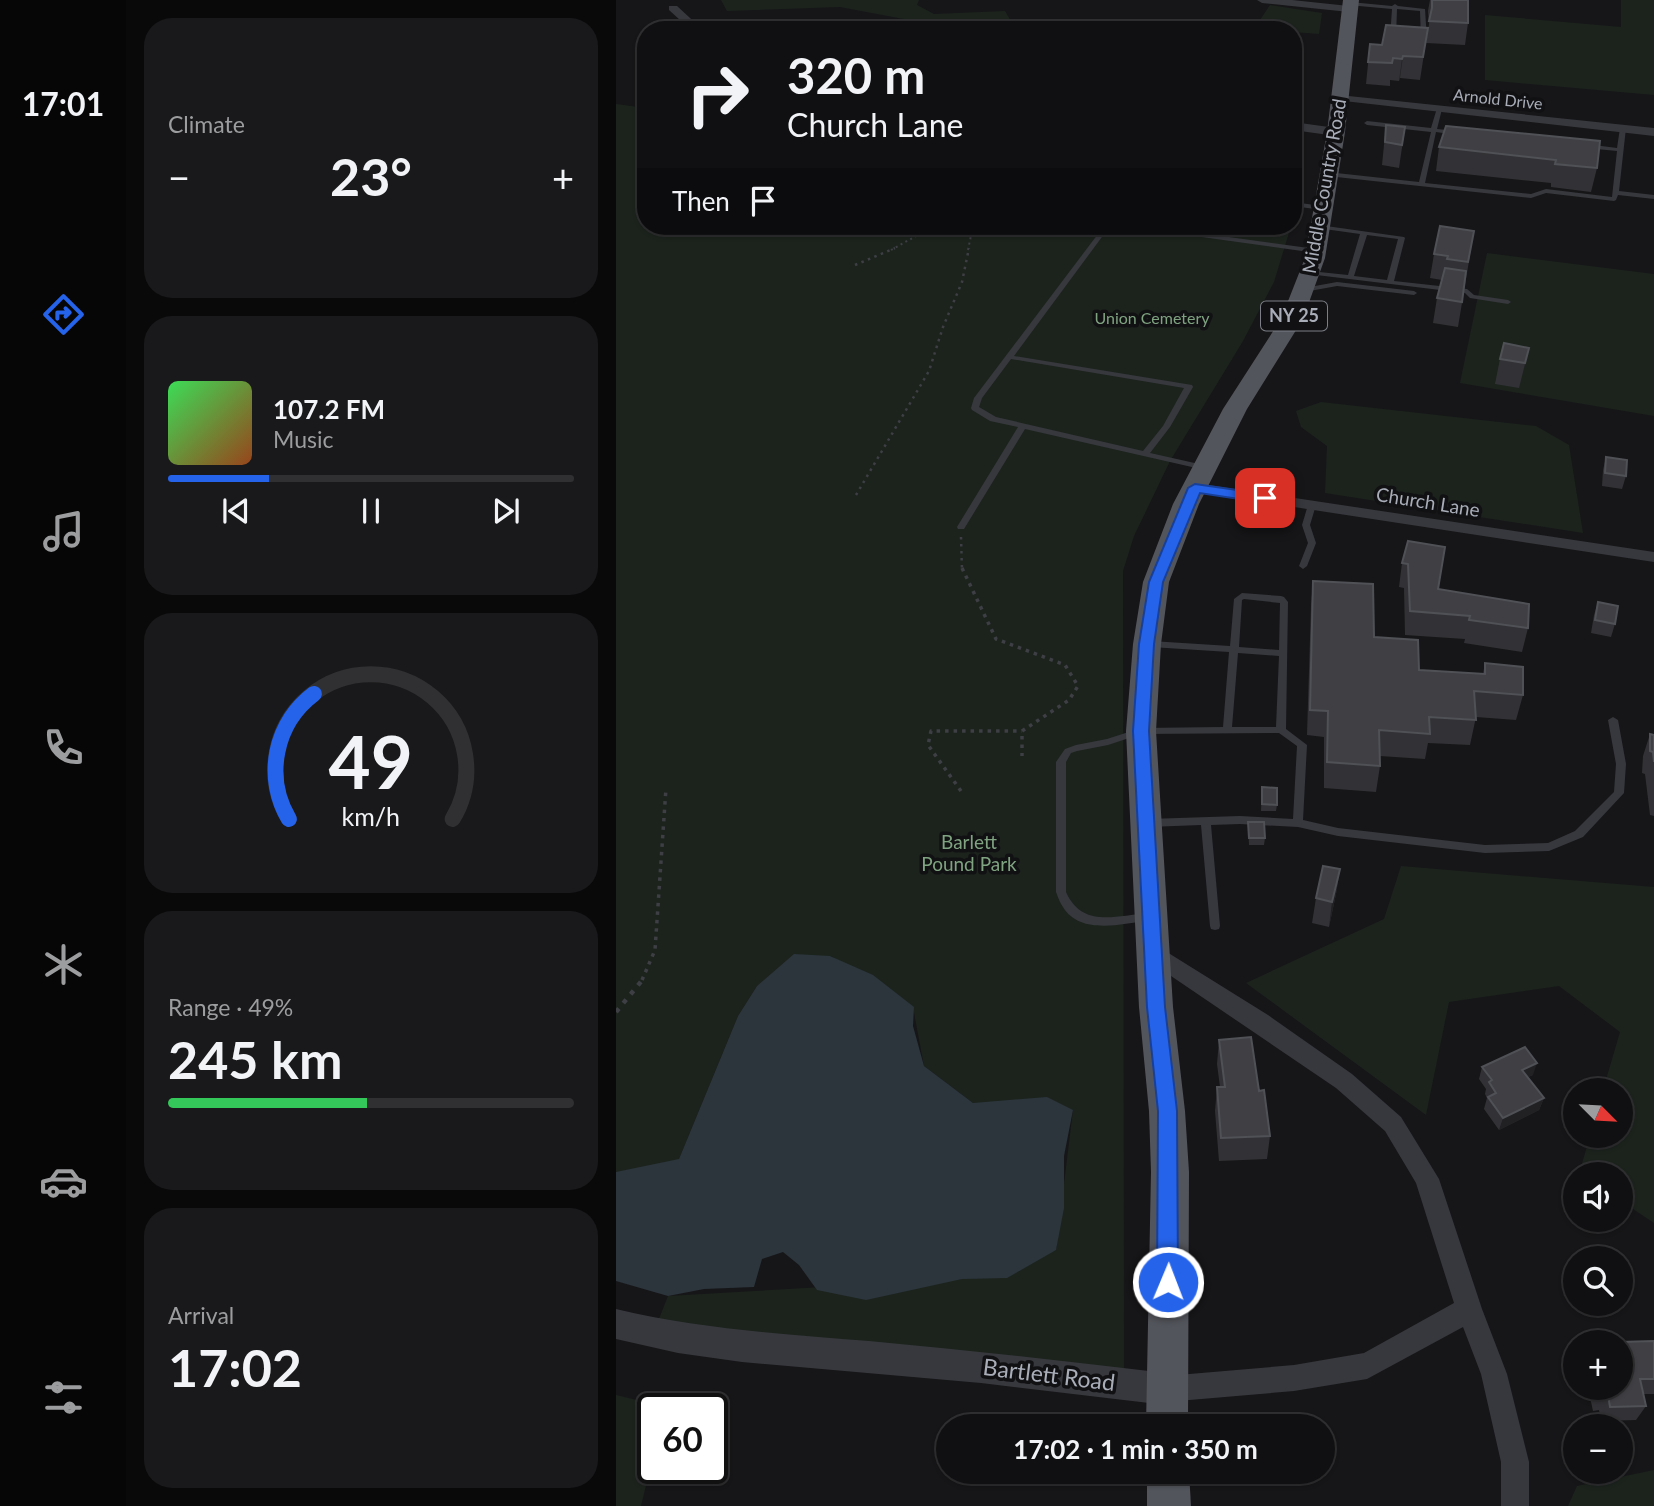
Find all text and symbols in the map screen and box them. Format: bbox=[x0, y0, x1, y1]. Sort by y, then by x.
text: 320 m bbox=[787, 46, 925, 104]
icon: right bbox=[672, 49, 763, 140]
text: 17:01 bbox=[22, 84, 104, 123]
street label: Arnold Drive bbox=[1453, 84, 1544, 113]
street label: Middle Country Road bbox=[1297, 97, 1350, 275]
text: Church Lane bbox=[787, 105, 963, 144]
text: Climate bbox=[168, 110, 245, 138]
text: 23° bbox=[330, 145, 412, 207]
text: − bbox=[168, 154, 190, 200]
text: + bbox=[552, 154, 574, 200]
icon: arrive bbox=[744, 182, 782, 220]
text: Then bbox=[672, 185, 730, 217]
icon: directions bbox=[39, 290, 88, 339]
road number: NY 25 bbox=[1261, 302, 1327, 330]
park label: Union Cemetery bbox=[1094, 308, 1210, 327]
text: 107.2 FM bbox=[273, 393, 385, 425]
text: Music bbox=[273, 425, 333, 453]
pin bbox=[1235, 468, 1295, 528]
icon: arrive bbox=[1246, 479, 1284, 517]
street label: Church Lane bbox=[1375, 482, 1482, 521]
icon: previous bbox=[217, 492, 255, 530]
icon: pause bbox=[352, 492, 390, 530]
icon: next bbox=[487, 492, 525, 530]
icon: music bbox=[39, 507, 88, 556]
text: 49 bbox=[329, 717, 413, 805]
icon: phone bbox=[39, 723, 88, 772]
text: km/h bbox=[342, 801, 400, 831]
park label: Barlett Pound Park bbox=[921, 830, 1017, 875]
icon: climate bbox=[39, 940, 88, 989]
text: Range · 49% bbox=[168, 993, 293, 1021]
text: 245 km bbox=[168, 1028, 342, 1090]
north arrow bbox=[1563, 1078, 1633, 1148]
map controls bbox=[1563, 1078, 1633, 1484]
icon: car bbox=[39, 1157, 88, 1206]
button: sound bbox=[1563, 1162, 1633, 1232]
position arrow bbox=[1131, 1245, 1205, 1319]
button: search bbox=[1563, 1246, 1633, 1316]
text: Arrival bbox=[168, 1301, 234, 1329]
button: + bbox=[1563, 1330, 1633, 1400]
text: 17:02 bbox=[168, 1336, 302, 1398]
street label: Bartlett Road bbox=[981, 1352, 1117, 1396]
icon: filters bbox=[39, 1373, 88, 1422]
speed limit sign: 60 bbox=[637, 1393, 728, 1484]
button: − bbox=[1563, 1414, 1633, 1484]
text: 17:02 · 1 min · 350 m bbox=[1013, 1433, 1258, 1465]

